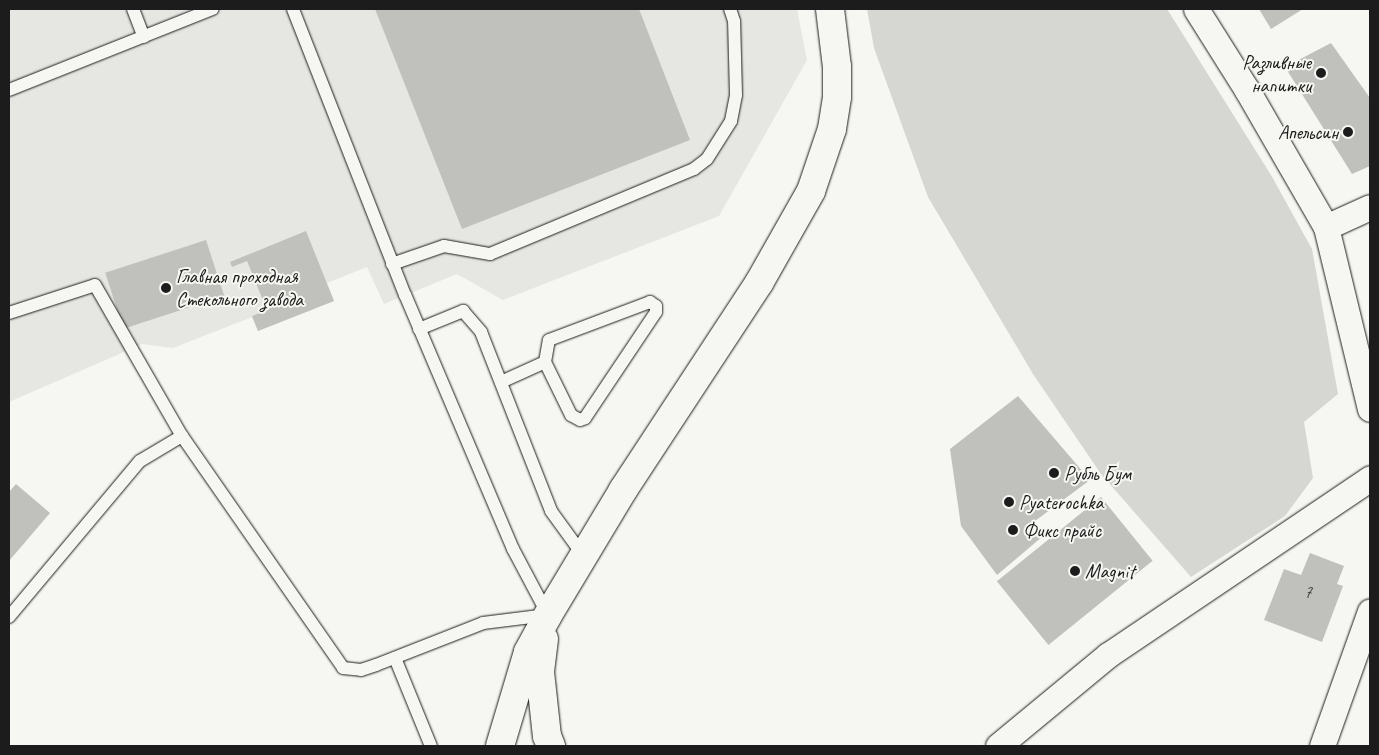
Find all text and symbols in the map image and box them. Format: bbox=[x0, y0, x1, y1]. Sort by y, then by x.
place label: Разливные напитки bbox=[1242, 50, 1311, 97]
marker: Разливные напитки bbox=[1315, 67, 1327, 79]
place label: Апельсин bbox=[1278, 120, 1338, 144]
marker: Апельсин bbox=[1342, 126, 1354, 138]
place label: Главная проходная Стекольного завода bbox=[176, 264, 303, 311]
marker: Главная проходная Стекольного завода bbox=[160, 282, 172, 294]
place label: Рубль Бум bbox=[1064, 461, 1131, 485]
marker: Рубль Бум bbox=[1048, 467, 1060, 479]
place label: Pyaterochka bbox=[1019, 490, 1103, 514]
marker: Pyaterochka bbox=[1003, 496, 1015, 508]
place label: Фикс прайс bbox=[1023, 518, 1102, 542]
marker: Фикс прайс bbox=[1007, 524, 1019, 536]
place label: Magnit bbox=[1085, 559, 1135, 583]
marker: Magnit bbox=[1069, 565, 1081, 577]
house number: 7 bbox=[1304, 581, 1312, 603]

